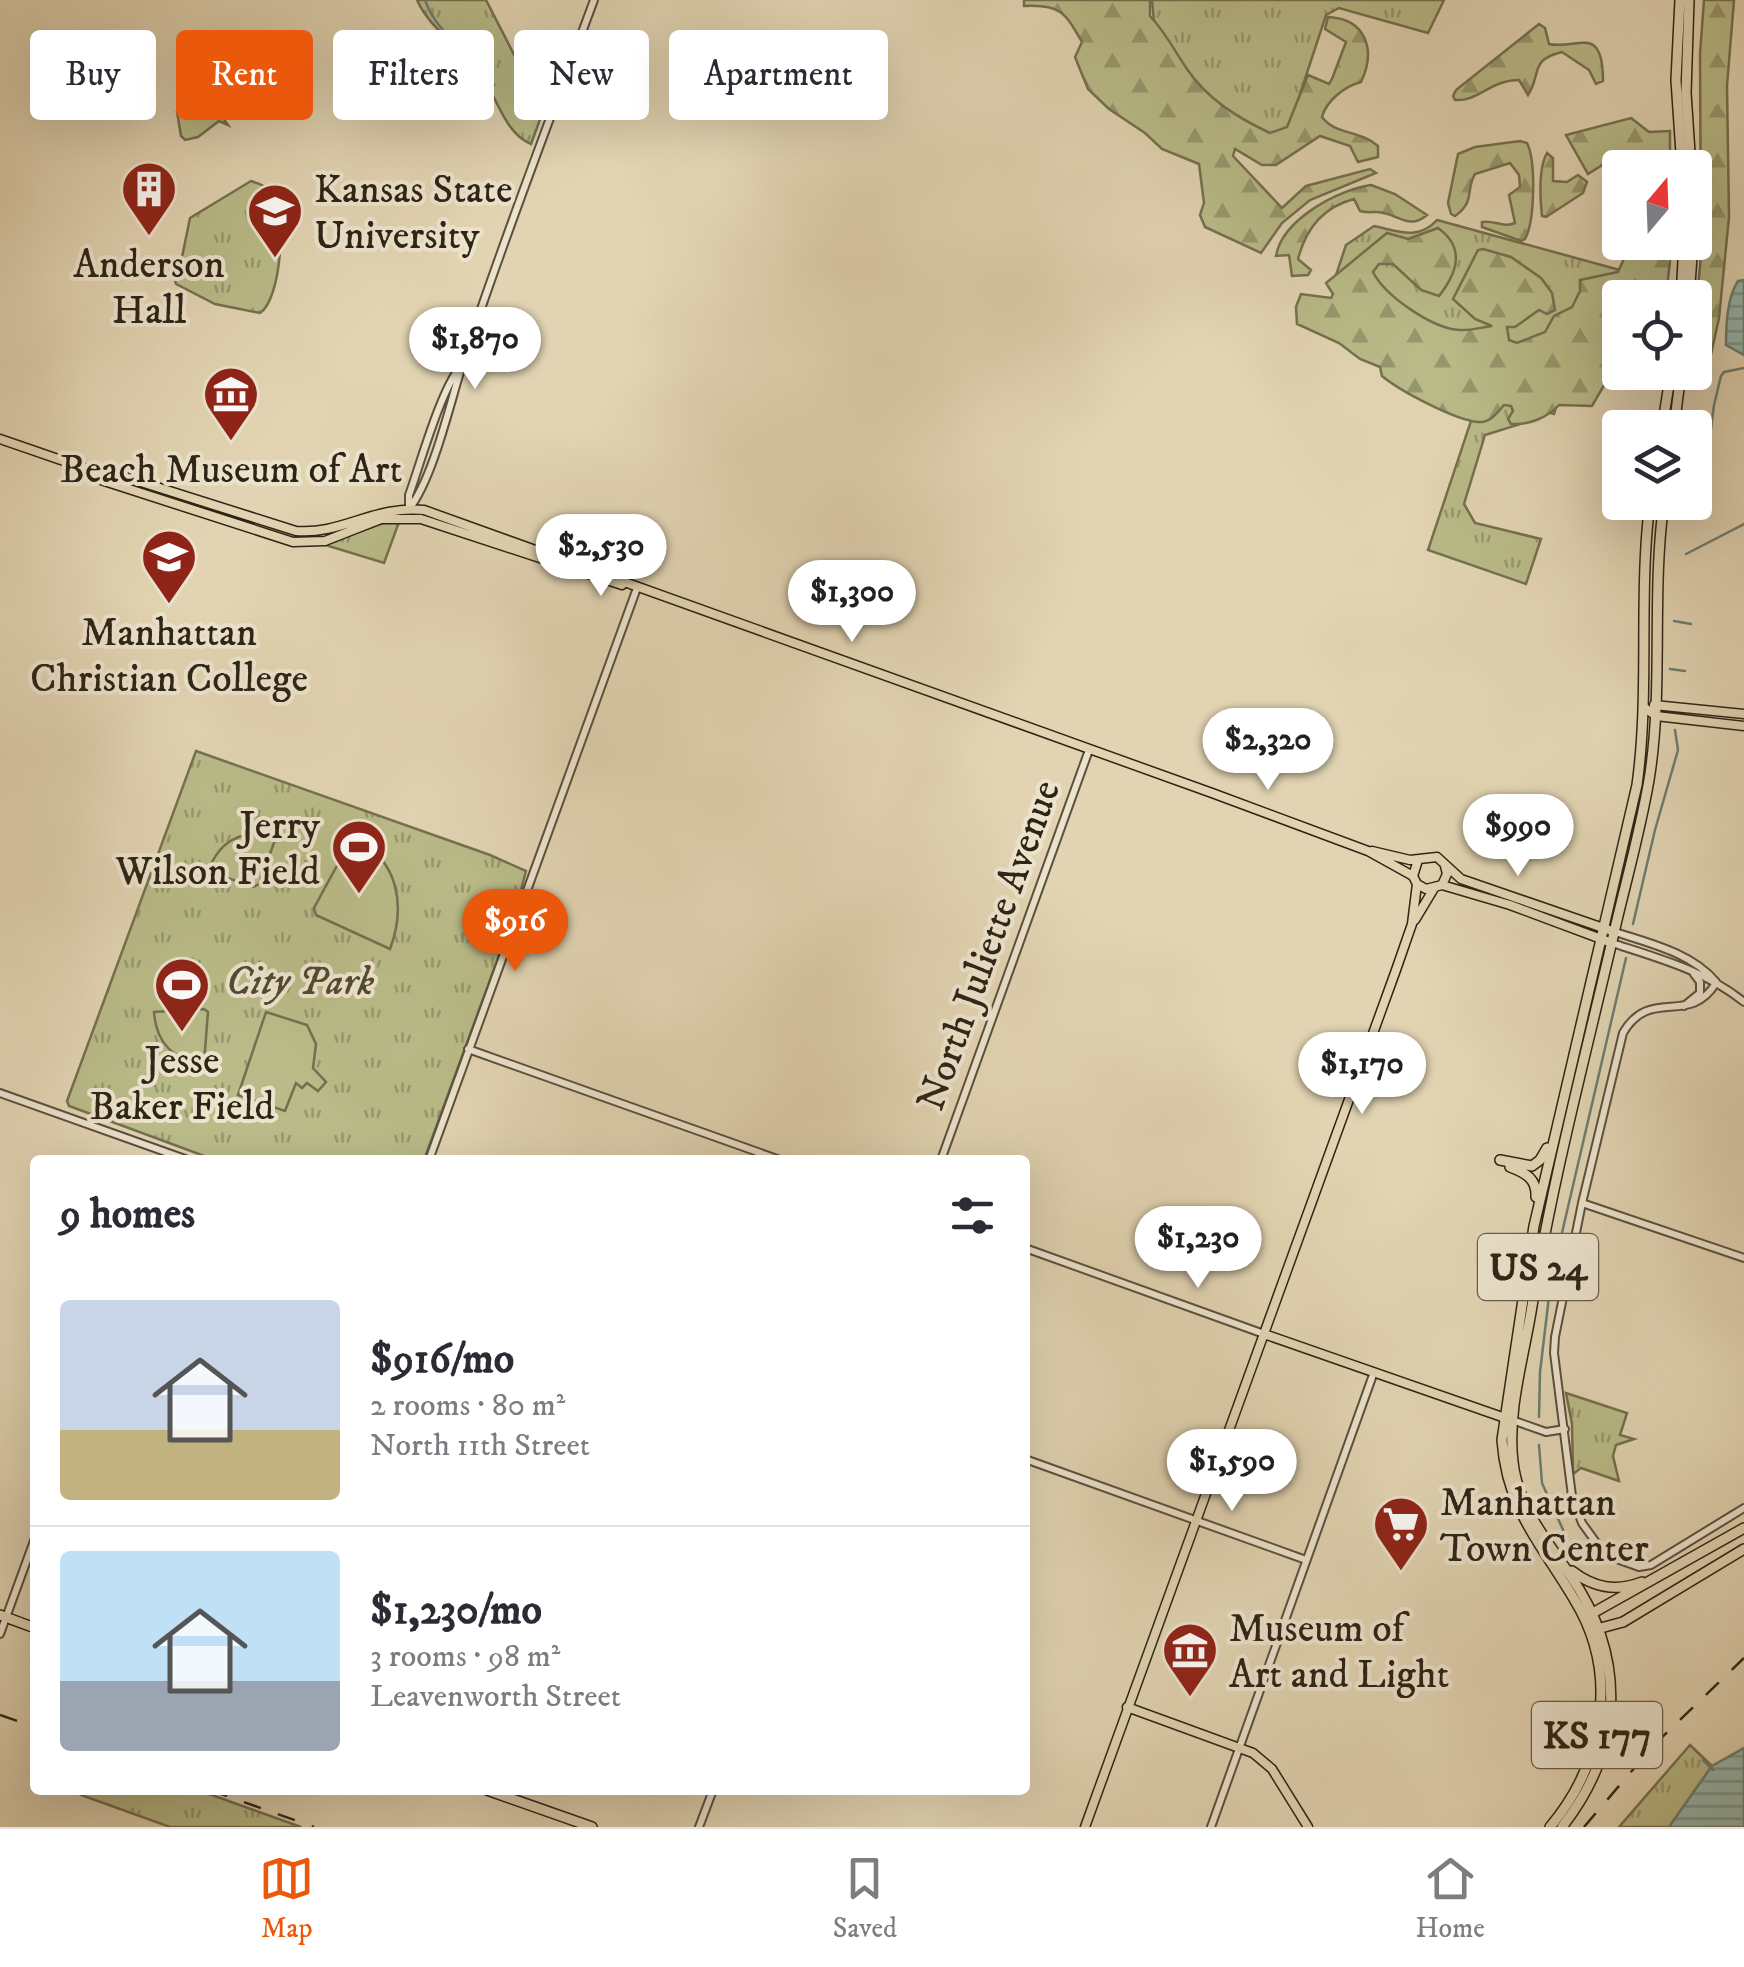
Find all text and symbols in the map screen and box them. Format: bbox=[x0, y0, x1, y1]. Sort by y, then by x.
chip: Buy bbox=[30, 30, 156, 120]
chip: Rent bbox=[176, 30, 313, 120]
chip: Filters bbox=[333, 30, 494, 120]
chip: New bbox=[514, 30, 649, 120]
chip: Apartment bbox=[669, 30, 888, 120]
north arrow bbox=[1602, 150, 1712, 260]
map controls bbox=[1602, 150, 1712, 520]
building icon: Anderson Hall bbox=[119, 159, 179, 238]
place label: Kansas State University bbox=[314, 166, 512, 262]
school or university icon: Kansas State University bbox=[245, 181, 305, 260]
place label: Anderson Hall bbox=[73, 241, 225, 337]
button: locate bbox=[1602, 280, 1712, 390]
pin: $1,870 bbox=[394, 307, 556, 392]
text: $1,870 bbox=[431, 319, 519, 359]
museum icon: Beach Museum of Art bbox=[201, 364, 261, 443]
button: layers bbox=[1602, 410, 1712, 520]
place label: Beach Museum of Art bbox=[60, 446, 402, 496]
pin: $2,530 bbox=[520, 514, 682, 599]
text: $2,530 bbox=[558, 526, 644, 566]
school or university icon: Manhattan Christian College bbox=[139, 527, 199, 606]
pin: $1,300 bbox=[771, 560, 933, 645]
text: $1,300 bbox=[810, 572, 894, 612]
place label: Manhattan Christian College bbox=[30, 609, 308, 705]
pin: $2,320 bbox=[1187, 708, 1349, 793]
text: $2,320 bbox=[1224, 720, 1312, 760]
street label: North Juliette Avenue bbox=[907, 774, 1073, 1118]
pin: $990 bbox=[1459, 794, 1577, 879]
place label: Jerry Wilson Field bbox=[114, 802, 321, 898]
text: $990 bbox=[1485, 806, 1551, 846]
sports icon: Jerry Wilson Field bbox=[329, 817, 389, 896]
pin: $916 bbox=[456, 889, 574, 974]
text: $916 bbox=[484, 901, 546, 941]
sports icon: Jesse Baker Field bbox=[152, 955, 212, 1034]
park label: City Park bbox=[226, 958, 375, 1008]
pin: $1,170 bbox=[1281, 1032, 1443, 1117]
place label: Jesse Baker Field bbox=[89, 1037, 275, 1133]
text: $1,170 bbox=[1320, 1044, 1404, 1084]
icon: filters bbox=[945, 1188, 1000, 1243]
text: 9 homes bbox=[60, 1189, 195, 1241]
pin: $1,230 bbox=[1117, 1206, 1279, 1291]
text: $1,230 bbox=[1157, 1218, 1239, 1258]
road number: US 24 bbox=[1478, 1234, 1598, 1300]
text: $916/mo bbox=[370, 1334, 514, 1386]
icon: home bbox=[140, 1340, 260, 1460]
text: 2 rooms · 80 m² bbox=[370, 1386, 565, 1426]
text: North 11th Street bbox=[370, 1426, 590, 1466]
pin: $1,590 bbox=[1151, 1429, 1313, 1514]
text: $1,590 bbox=[1189, 1441, 1275, 1481]
place label: Manhattan Town Center bbox=[1440, 1479, 1649, 1575]
supermarket icon: Manhattan Town Center bbox=[1371, 1494, 1431, 1573]
text: $1,230/mo bbox=[370, 1585, 542, 1637]
icon: home bbox=[140, 1591, 260, 1711]
place label: Museum of Art and Light bbox=[1229, 1605, 1449, 1701]
museum icon: Museum of Art and Light bbox=[1160, 1620, 1220, 1699]
text: 3 rooms · 98 m² bbox=[370, 1637, 560, 1677]
text: Leavenworth Street bbox=[370, 1677, 621, 1717]
road number: KS 177 bbox=[1532, 1702, 1662, 1768]
tab: Map bbox=[259, 1851, 314, 1946]
tab: Saved bbox=[833, 1851, 897, 1946]
tab: Home bbox=[1416, 1851, 1485, 1946]

